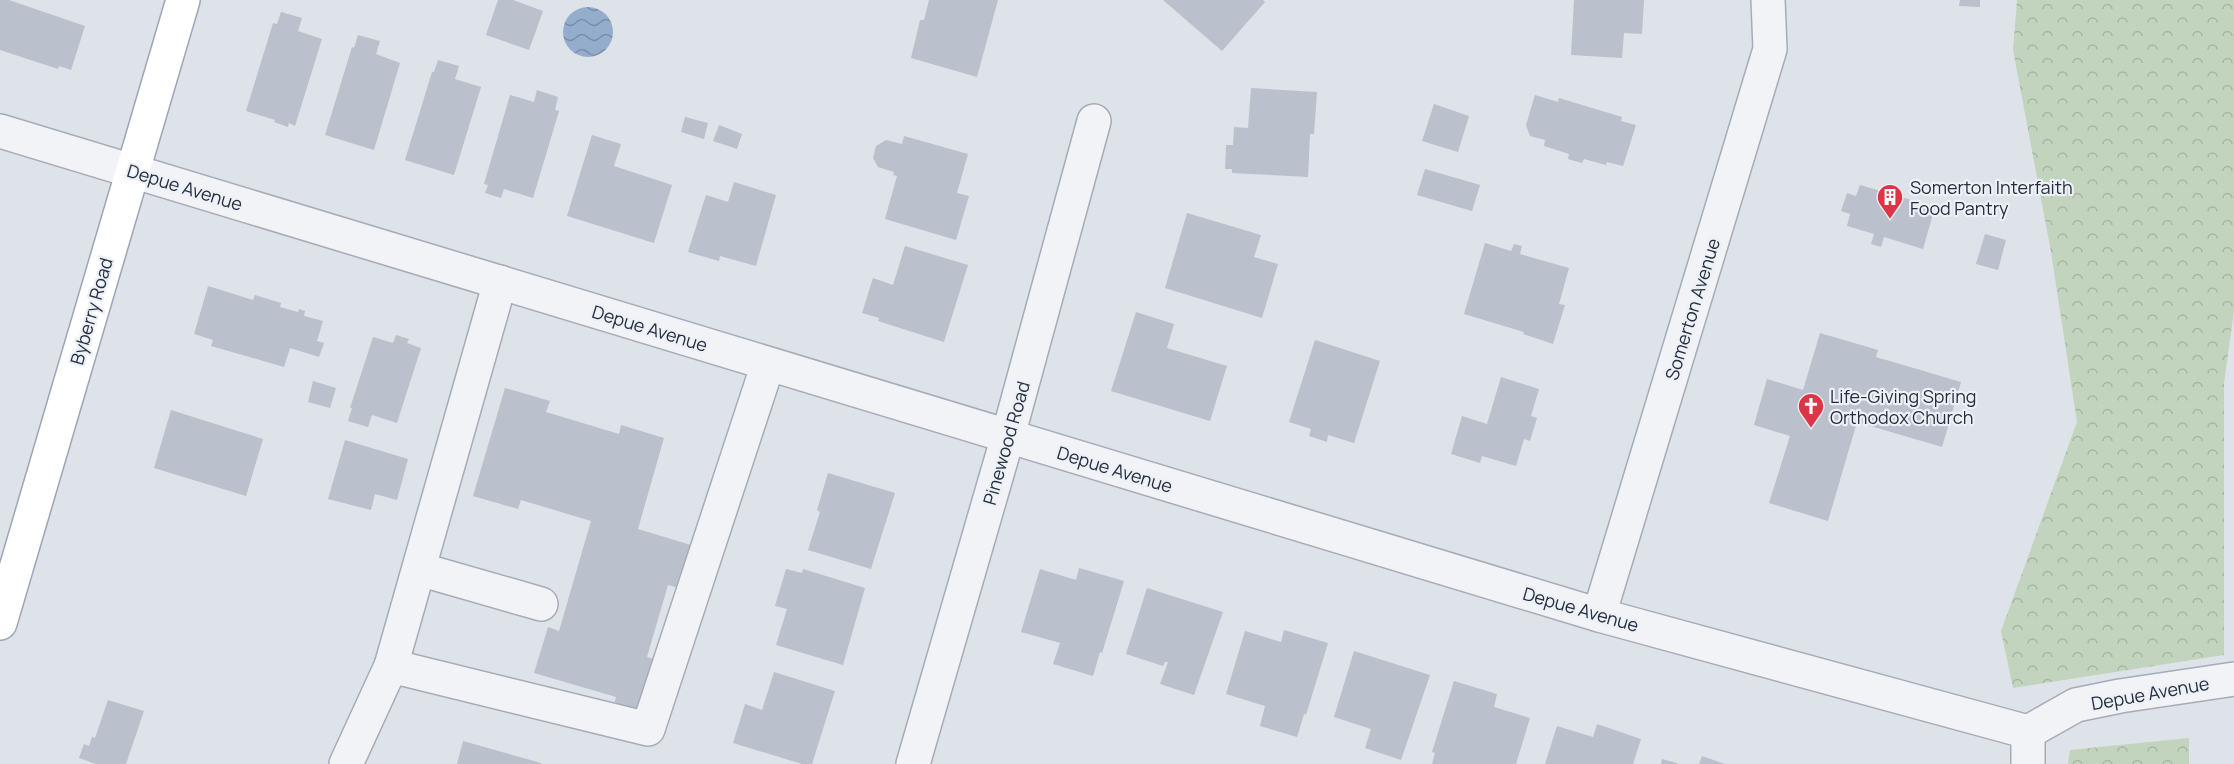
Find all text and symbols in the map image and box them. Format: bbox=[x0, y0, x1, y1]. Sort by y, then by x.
street label: Depue Avenue bbox=[124, 158, 246, 216]
place label: Somerton Interfaith Food Pantry bbox=[1910, 175, 2073, 220]
building icon: Somerton Interfaith Food Pantry bbox=[1875, 182, 1905, 220]
street label: Somerton Avenue bbox=[1659, 235, 1725, 383]
street label: Byberry Road bbox=[64, 255, 118, 367]
street label: Depue Avenue bbox=[589, 299, 711, 357]
street label: Pinewood Road bbox=[977, 378, 1035, 508]
place label: Life-Giving Spring Orthodox Church bbox=[1830, 384, 1976, 429]
church icon: Life-Giving Spring Orthodox Church bbox=[1796, 391, 1826, 429]
street label: Depue Avenue bbox=[1054, 440, 1176, 498]
street label: Depue Avenue bbox=[1520, 581, 1642, 637]
street label: Depue Avenue bbox=[2089, 671, 2211, 715]

